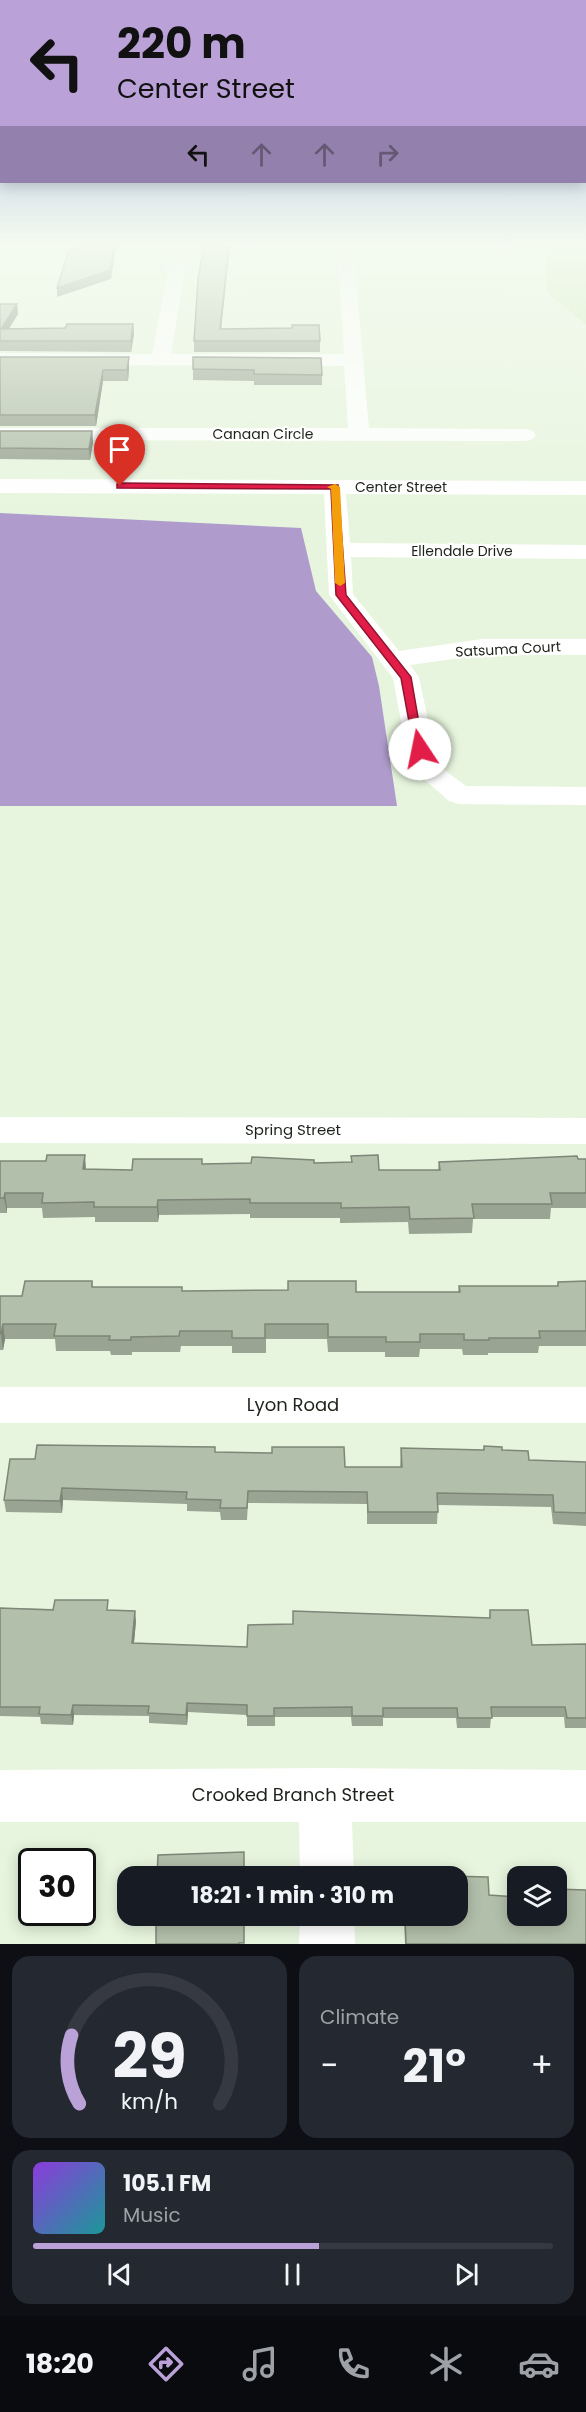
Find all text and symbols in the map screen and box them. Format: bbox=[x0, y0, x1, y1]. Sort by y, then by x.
text: 220 m bbox=[117, 14, 246, 73]
icon: left bbox=[18, 24, 96, 102]
text: Center Street bbox=[117, 70, 295, 107]
icon: left bbox=[182, 138, 215, 171]
icon: ahead bbox=[245, 138, 278, 171]
icon: ahead bbox=[308, 138, 341, 171]
icon: right bbox=[371, 138, 404, 171]
pin bbox=[94, 424, 145, 486]
street label: Canaan Circle bbox=[213, 424, 314, 444]
icon: arrive bbox=[103, 433, 136, 466]
street label: Center Street bbox=[355, 477, 447, 497]
street label: Ellendale Drive bbox=[411, 541, 513, 561]
street label: Satsuma Court bbox=[455, 636, 561, 662]
position arrow bbox=[388, 717, 452, 781]
street label: Spring Street bbox=[245, 1119, 341, 1140]
street label: Lyon Road bbox=[247, 1392, 339, 1417]
street label: Crooked Branch Street bbox=[192, 1782, 394, 1807]
speed limit sign: 30 bbox=[18, 1848, 96, 1926]
map controls bbox=[507, 1866, 567, 1926]
button: layers bbox=[507, 1866, 567, 1926]
text: 18:21 · 1 min · 310 m bbox=[191, 1880, 394, 1911]
text: Climate bbox=[320, 2003, 399, 2031]
text: 29 bbox=[112, 2012, 186, 2100]
text: 21° bbox=[403, 2035, 466, 2098]
text: − bbox=[320, 2042, 338, 2089]
text: + bbox=[530, 2042, 553, 2089]
text: km/h bbox=[121, 2086, 178, 2117]
text: 105.1 FM bbox=[123, 2168, 211, 2199]
text: Music bbox=[123, 2201, 181, 2229]
icon: previous bbox=[103, 2258, 136, 2291]
icon: pause bbox=[276, 2258, 309, 2291]
icon: next bbox=[450, 2258, 483, 2291]
icon: directions bbox=[145, 2343, 187, 2385]
icon: music bbox=[239, 2343, 281, 2385]
icon: phone bbox=[332, 2343, 374, 2385]
icon: climate bbox=[425, 2343, 467, 2385]
icon: car bbox=[518, 2343, 560, 2385]
text: 18:20 bbox=[26, 2345, 94, 2382]

